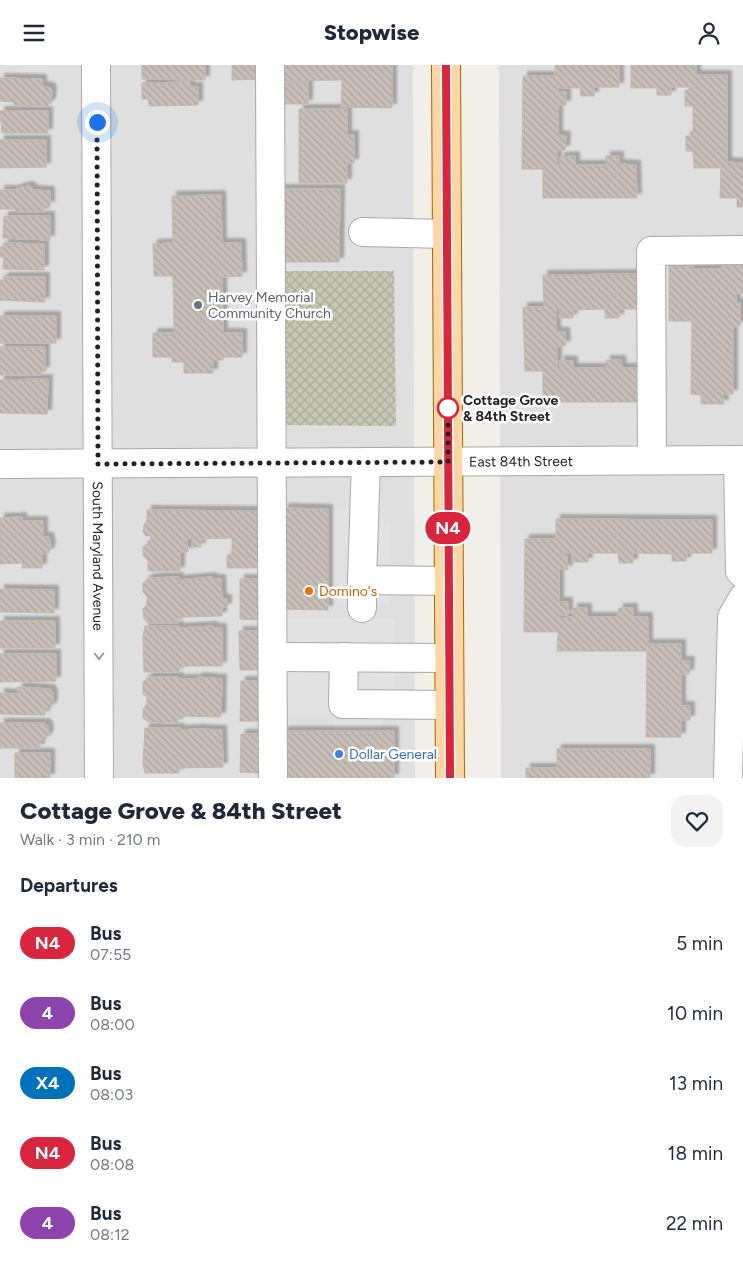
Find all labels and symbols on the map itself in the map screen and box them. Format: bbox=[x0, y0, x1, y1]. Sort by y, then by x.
your location bbox=[85, 110, 110, 135]
place label: Harvey Memorial Community Church bbox=[208, 289, 331, 322]
marker: Harvey Memorial Community Church bbox=[192, 299, 204, 311]
place label: Cottage Grove & 84th Street bbox=[463, 392, 558, 425]
marker: Cottage Grove & 84th Street bbox=[437, 397, 459, 419]
street label: East 84th Street bbox=[469, 453, 573, 470]
street label: South Maryland Avenue bbox=[89, 481, 106, 631]
line badge: N4 bbox=[426, 512, 470, 544]
place label: Domino's bbox=[319, 583, 377, 600]
marker: Domino's bbox=[303, 585, 315, 597]
one-way arrow bbox=[94, 652, 104, 660]
place label: Dollar General bbox=[349, 746, 437, 763]
marker: Dollar General bbox=[333, 748, 345, 760]

